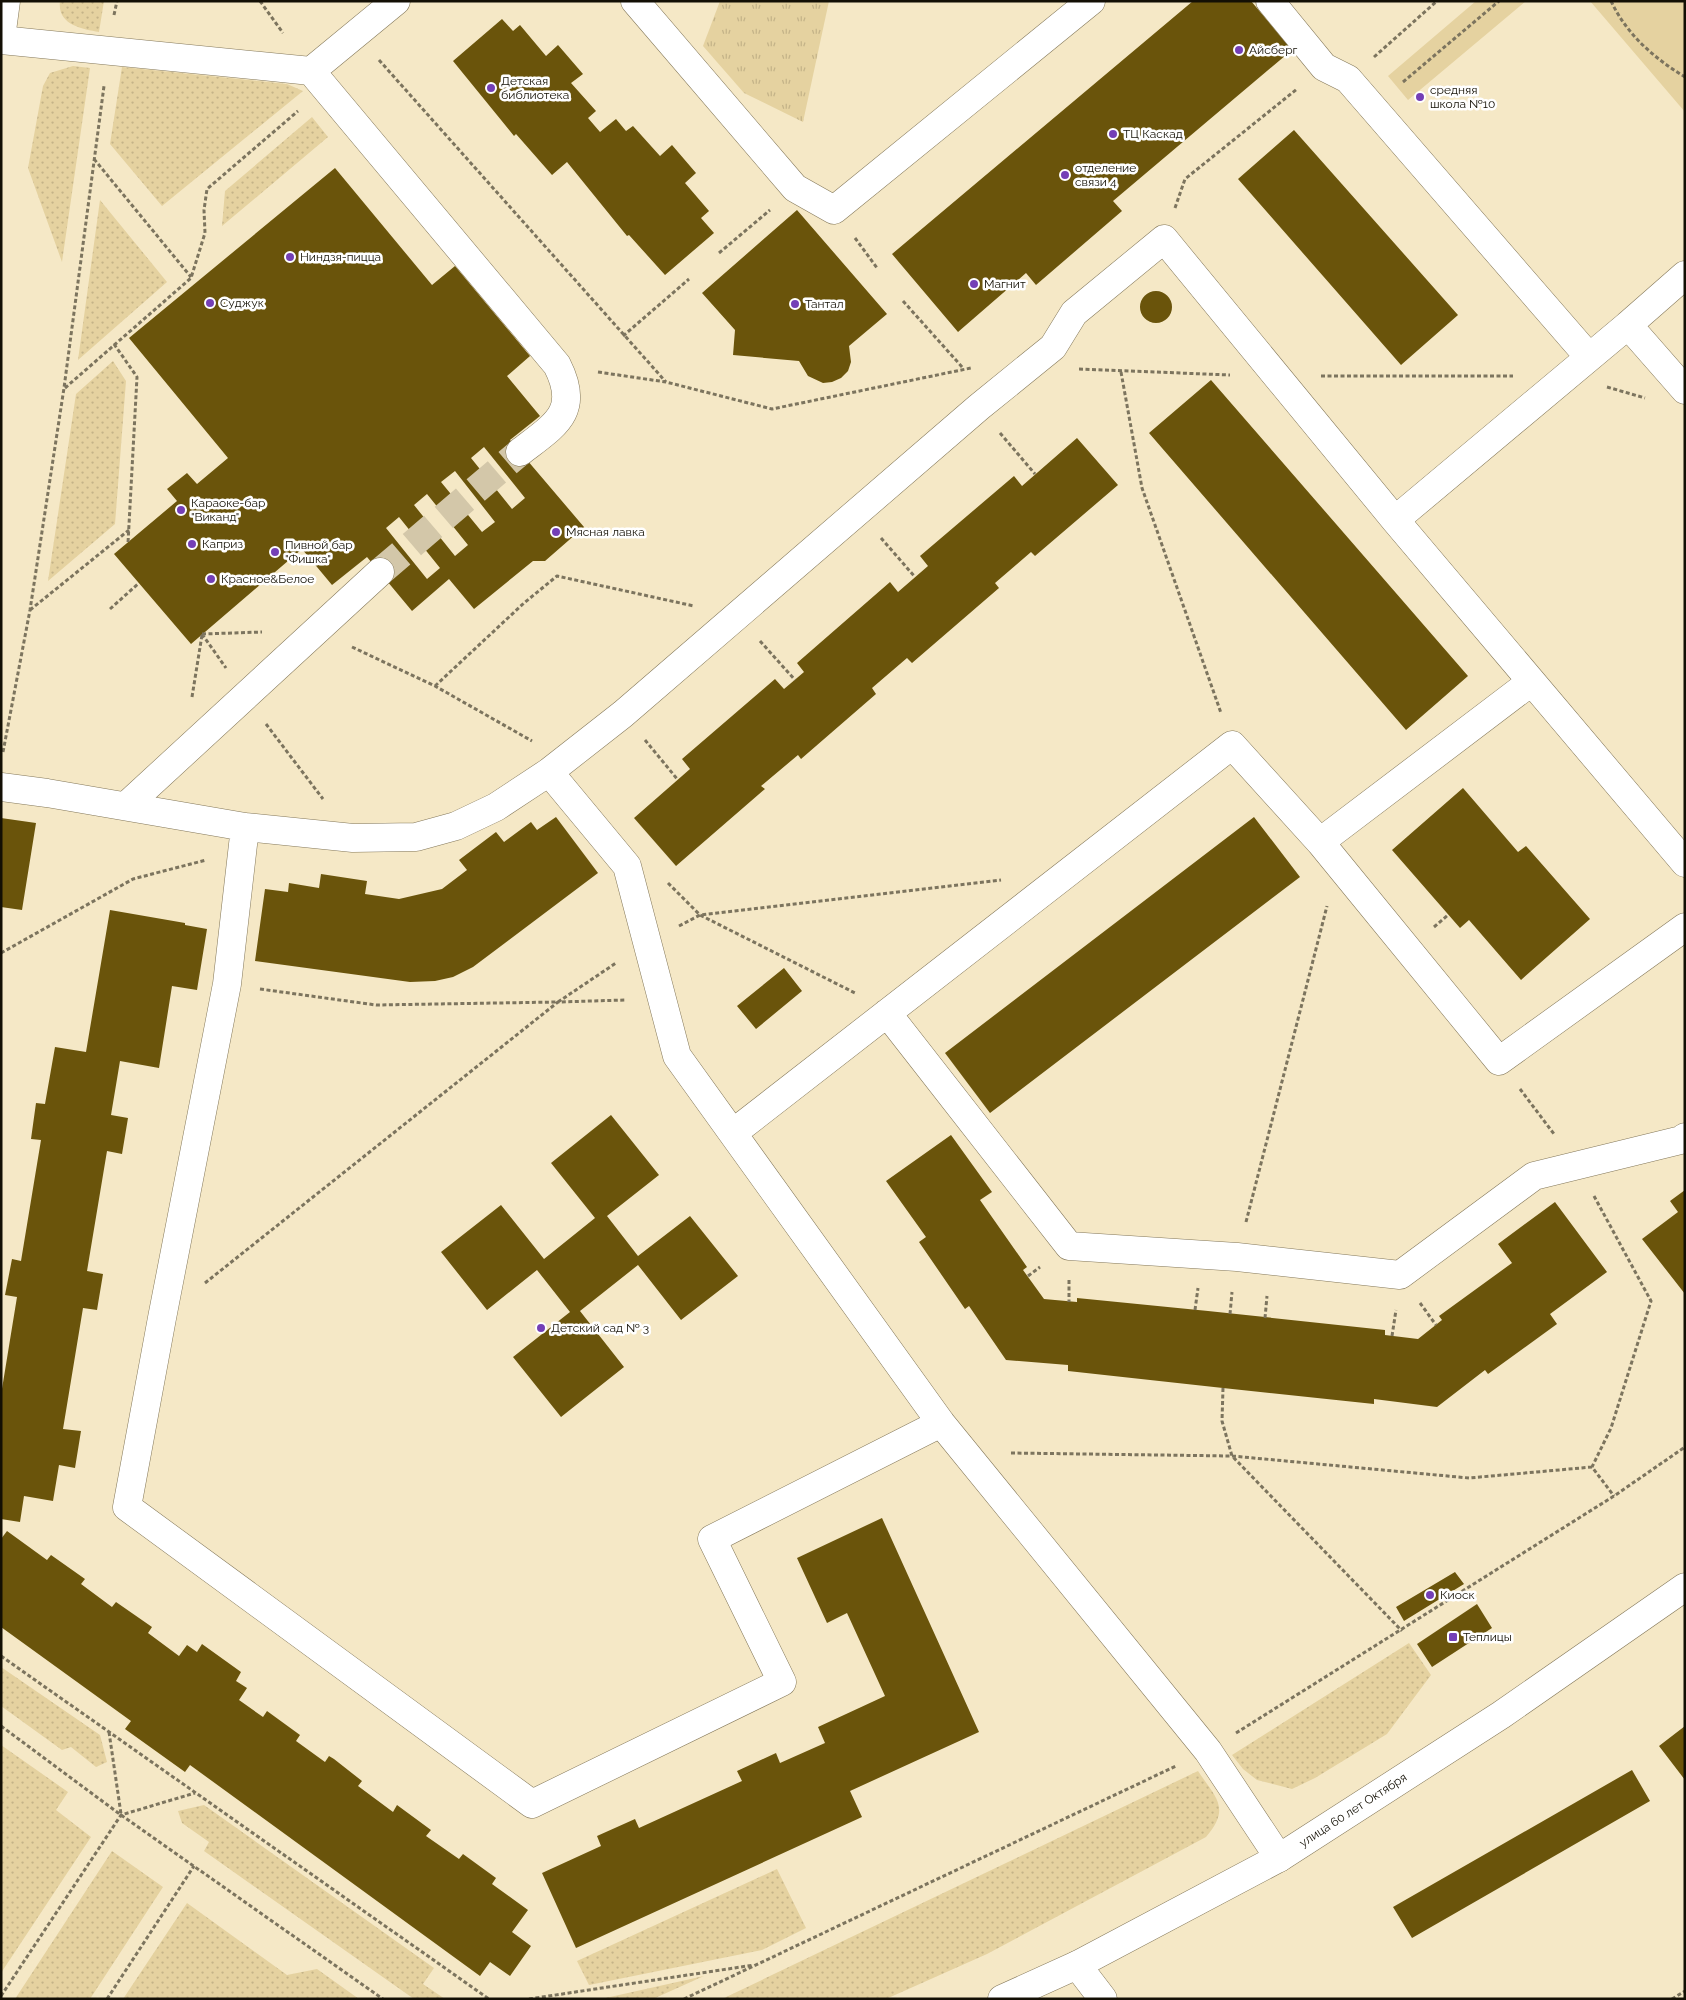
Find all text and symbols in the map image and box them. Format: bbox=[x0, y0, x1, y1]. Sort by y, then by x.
place label: Айсберг bbox=[1249, 43, 1298, 57]
marker: Айсберг bbox=[1233, 44, 1245, 56]
place label: Детская библиотека bbox=[501, 74, 569, 102]
marker: Детская библиотека bbox=[485, 82, 497, 94]
place label: средняя школа №10 bbox=[1430, 83, 1495, 111]
marker: средняя школа №10 bbox=[1414, 91, 1426, 103]
place label: ТЦ Каскад bbox=[1123, 127, 1183, 141]
marker: ТЦ Каскад bbox=[1107, 128, 1119, 140]
place label: отделение связи 4 bbox=[1075, 161, 1136, 189]
marker: отделение связи 4 bbox=[1059, 169, 1071, 181]
place label: Ниндзя-пицца bbox=[300, 250, 381, 264]
marker: Ниндзя-пицца bbox=[284, 251, 296, 263]
place label: Магнит bbox=[984, 277, 1026, 291]
marker: Магнит bbox=[968, 278, 980, 290]
place label: Суджук bbox=[220, 296, 264, 310]
marker: Суджук bbox=[204, 297, 216, 309]
place label: Тантал bbox=[805, 297, 844, 311]
marker: Тантал bbox=[789, 298, 801, 310]
place label: Караоке-бар "Виканд" bbox=[191, 496, 266, 524]
marker: Караоке-бар "Виканд" bbox=[175, 504, 187, 516]
place label: Мясная лавка bbox=[566, 525, 645, 539]
marker: Мясная лавка bbox=[550, 526, 562, 538]
place label: Каприз bbox=[202, 537, 243, 551]
marker: Каприз bbox=[186, 538, 198, 550]
place label: Пивной бар "Фишка" bbox=[285, 538, 353, 566]
marker: Пивной бар "Фишка" bbox=[269, 546, 281, 558]
place label: Красное&Белое bbox=[221, 572, 314, 586]
marker: Красное&Белое bbox=[205, 573, 217, 585]
place label: Детский сад № 3 bbox=[551, 1321, 649, 1335]
marker: Детский сад № 3 bbox=[535, 1322, 547, 1334]
place label: Киоск bbox=[1440, 1588, 1475, 1602]
marker: Киоск bbox=[1424, 1589, 1436, 1601]
place label: Теплицы bbox=[1463, 1630, 1512, 1644]
marker: Теплицы bbox=[1447, 1631, 1459, 1643]
street label: улица 60 лет Октября bbox=[1297, 1770, 1409, 1850]

